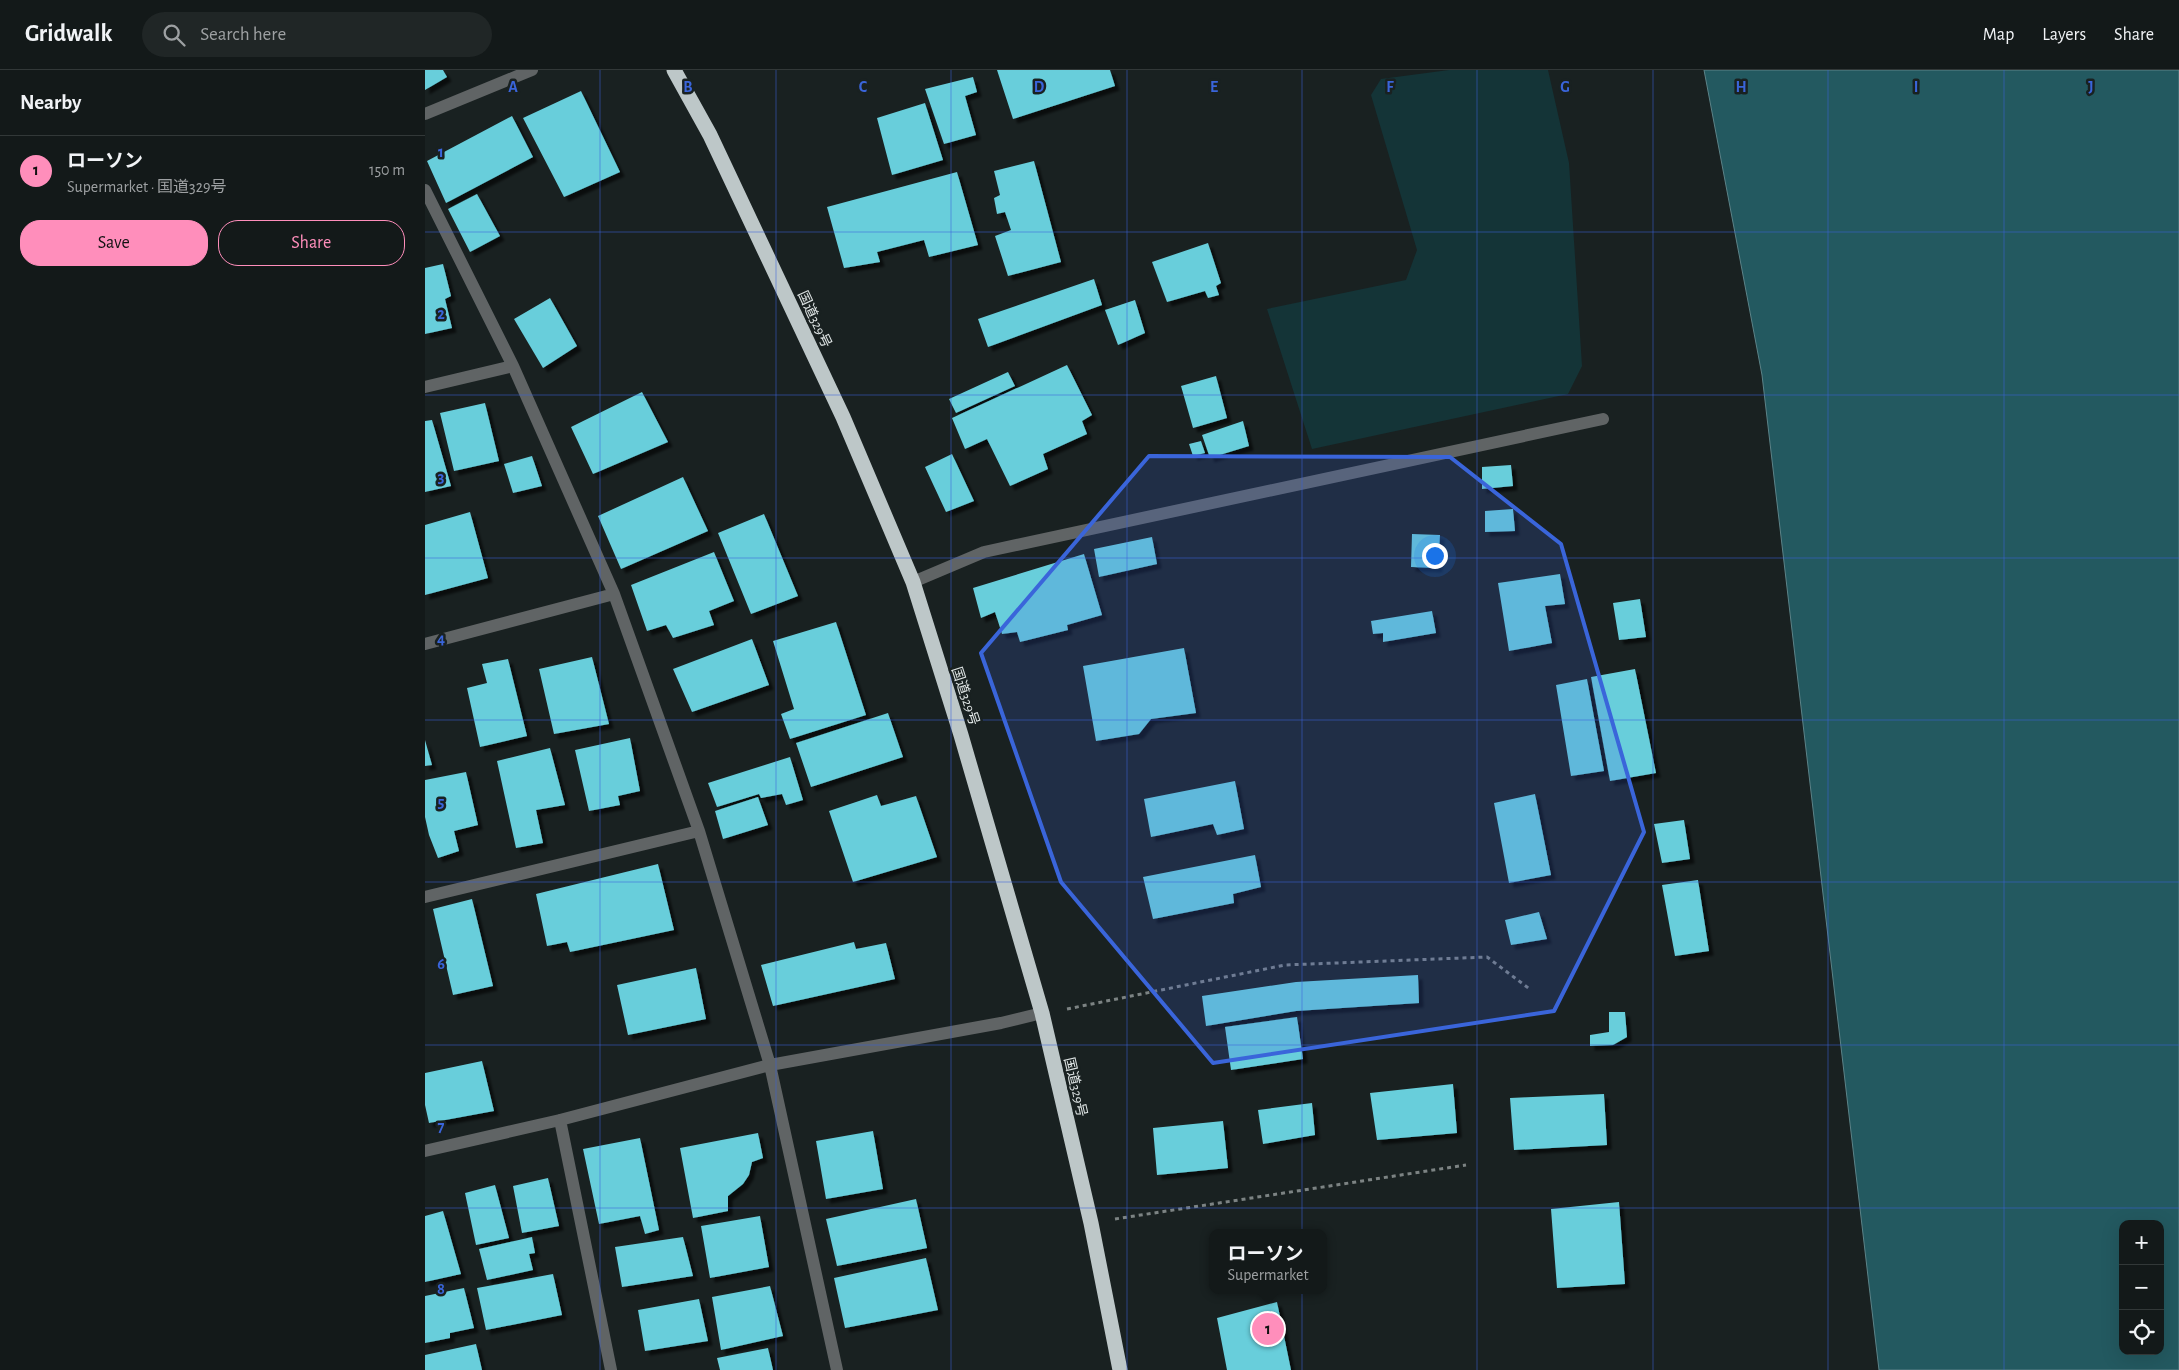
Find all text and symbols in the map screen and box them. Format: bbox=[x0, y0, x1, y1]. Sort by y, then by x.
search box bbox=[142, 12, 492, 57]
icon: search bbox=[160, 21, 188, 49]
text: Gridwalk bbox=[25, 22, 112, 46]
text: Search here bbox=[200, 25, 286, 44]
text: Map bbox=[1983, 26, 2014, 44]
text: Layers bbox=[2042, 26, 2086, 44]
text: Share bbox=[2114, 26, 2154, 44]
text: A bbox=[508, 79, 518, 95]
text: B bbox=[683, 79, 693, 95]
text: C bbox=[859, 79, 868, 95]
text: D bbox=[1034, 79, 1045, 95]
text: E bbox=[1210, 79, 1218, 95]
text: F bbox=[1386, 79, 1394, 95]
text: G bbox=[1560, 79, 1570, 95]
text: H bbox=[1735, 79, 1747, 95]
text: I bbox=[1914, 79, 1918, 95]
text: J bbox=[2088, 79, 2094, 95]
text: Nearby bbox=[20, 92, 81, 113]
text: 1 bbox=[438, 144, 444, 160]
text: ローソン bbox=[67, 152, 143, 171]
text: 1 bbox=[33, 162, 39, 178]
text: 150 m bbox=[369, 162, 405, 178]
text: Supermarket · 国道329号 bbox=[67, 179, 226, 195]
button: Save bbox=[20, 220, 208, 266]
button: Share bbox=[218, 220, 405, 266]
street label: 国道329号 bbox=[795, 289, 834, 350]
text: 2 bbox=[437, 306, 445, 322]
text: 3 bbox=[438, 469, 445, 485]
your location bbox=[1422, 543, 1448, 569]
text: 4 bbox=[437, 631, 445, 647]
street label: 国道329号 bbox=[949, 665, 982, 727]
text: 5 bbox=[438, 794, 445, 810]
text: 6 bbox=[437, 956, 445, 972]
street label: 国道329号 bbox=[1061, 1056, 1090, 1118]
text: 7 bbox=[438, 1119, 445, 1135]
map controls bbox=[2119, 1220, 2164, 1355]
button: + bbox=[2119, 1220, 2164, 1265]
popup bbox=[1209, 1229, 1327, 1294]
text: ローソン bbox=[1227, 1245, 1303, 1264]
button: − bbox=[2119, 1265, 2164, 1310]
text: Supermarket bbox=[1227, 1267, 1309, 1283]
text: 8 bbox=[437, 1281, 445, 1297]
pin: 1 bbox=[1252, 1310, 1284, 1348]
button: locate bbox=[2119, 1310, 2164, 1355]

